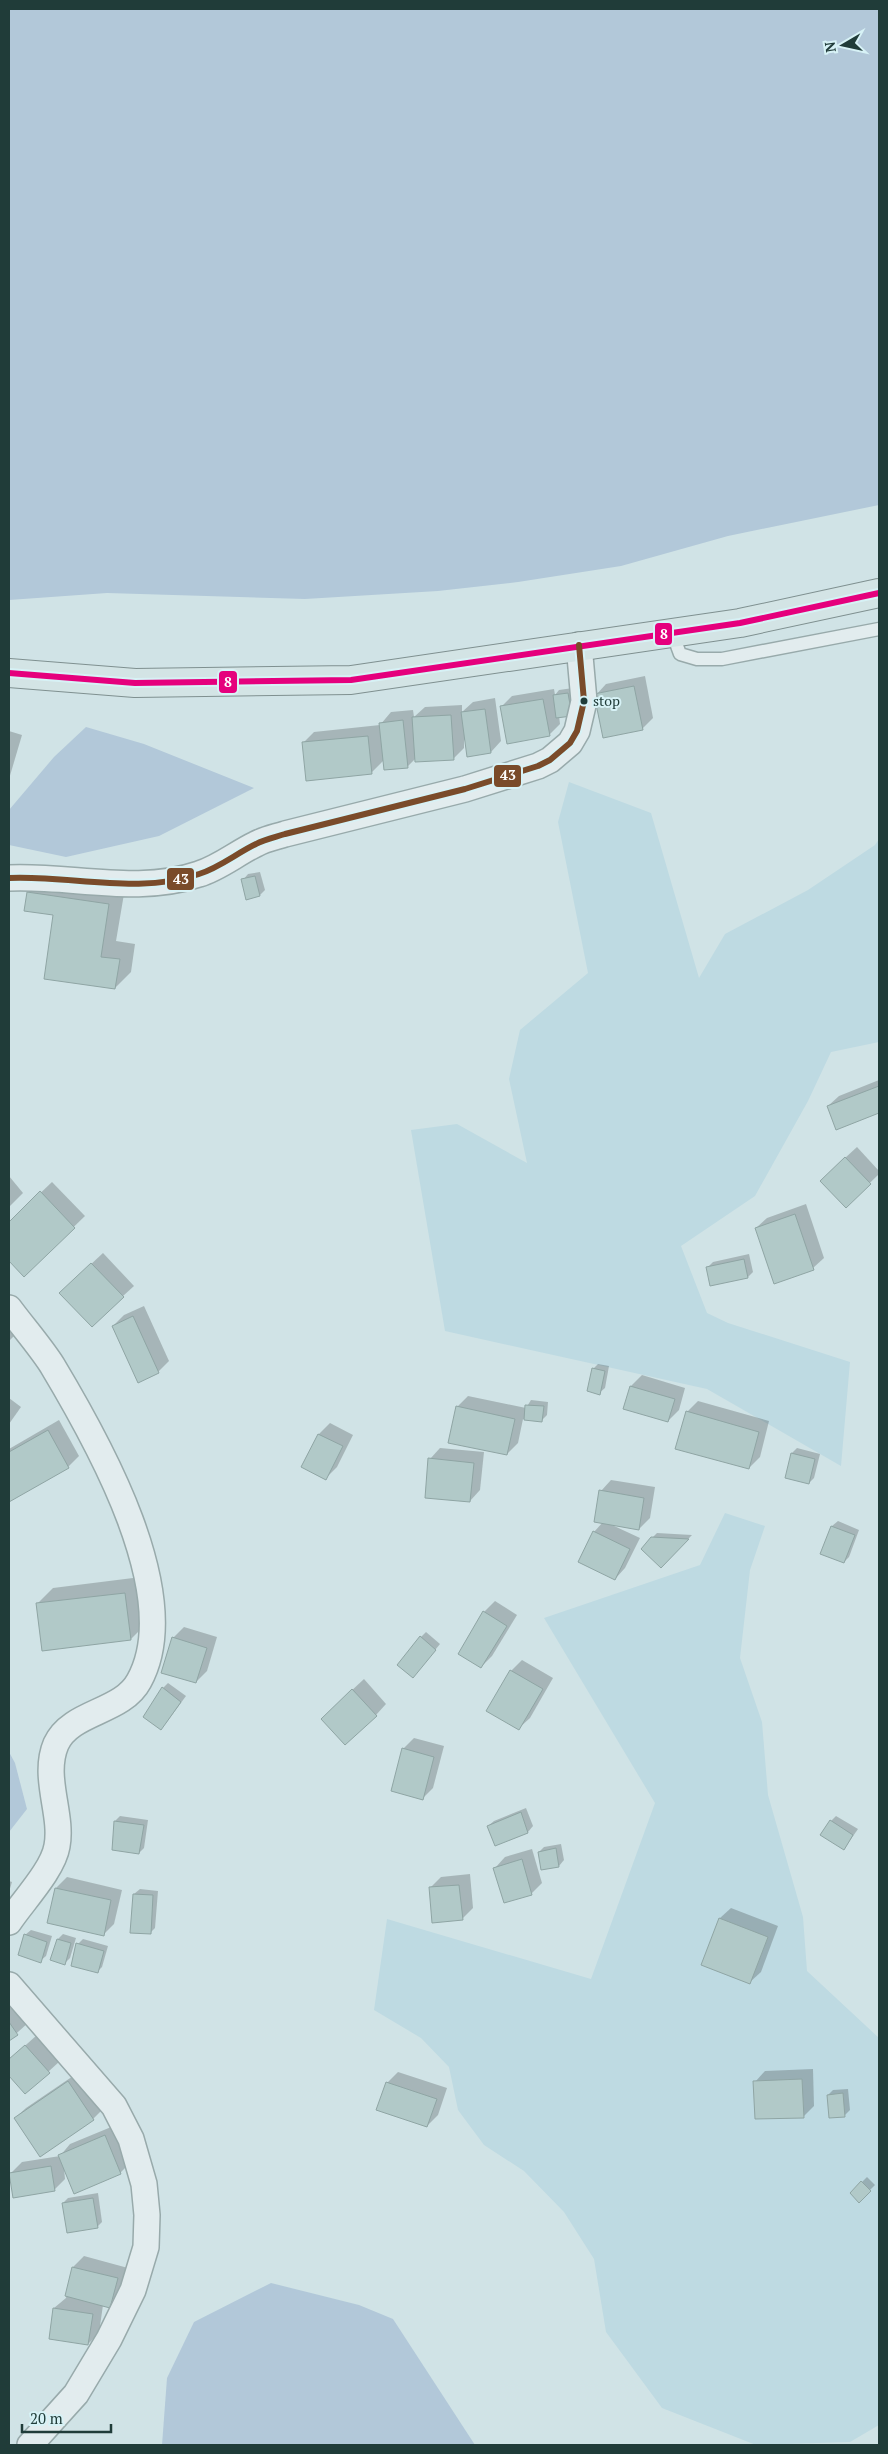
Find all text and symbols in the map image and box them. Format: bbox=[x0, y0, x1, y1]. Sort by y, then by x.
north arrow bbox=[818, 20, 868, 70]
text: N bbox=[819, 40, 840, 54]
line badge: 8 bbox=[654, 622, 673, 646]
text: 8 bbox=[660, 624, 668, 643]
line badge: 8 bbox=[218, 670, 238, 694]
text: 8 bbox=[224, 672, 232, 691]
place label: stop bbox=[593, 691, 620, 710]
marker: stop bbox=[579, 696, 589, 706]
line badge: 43 bbox=[493, 764, 522, 788]
text: 43 bbox=[500, 765, 516, 784]
line badge: 43 bbox=[166, 867, 195, 891]
text: 43 bbox=[173, 869, 189, 888]
scale bar bbox=[22, 2402, 111, 2434]
text: 20 m bbox=[30, 2408, 63, 2428]

